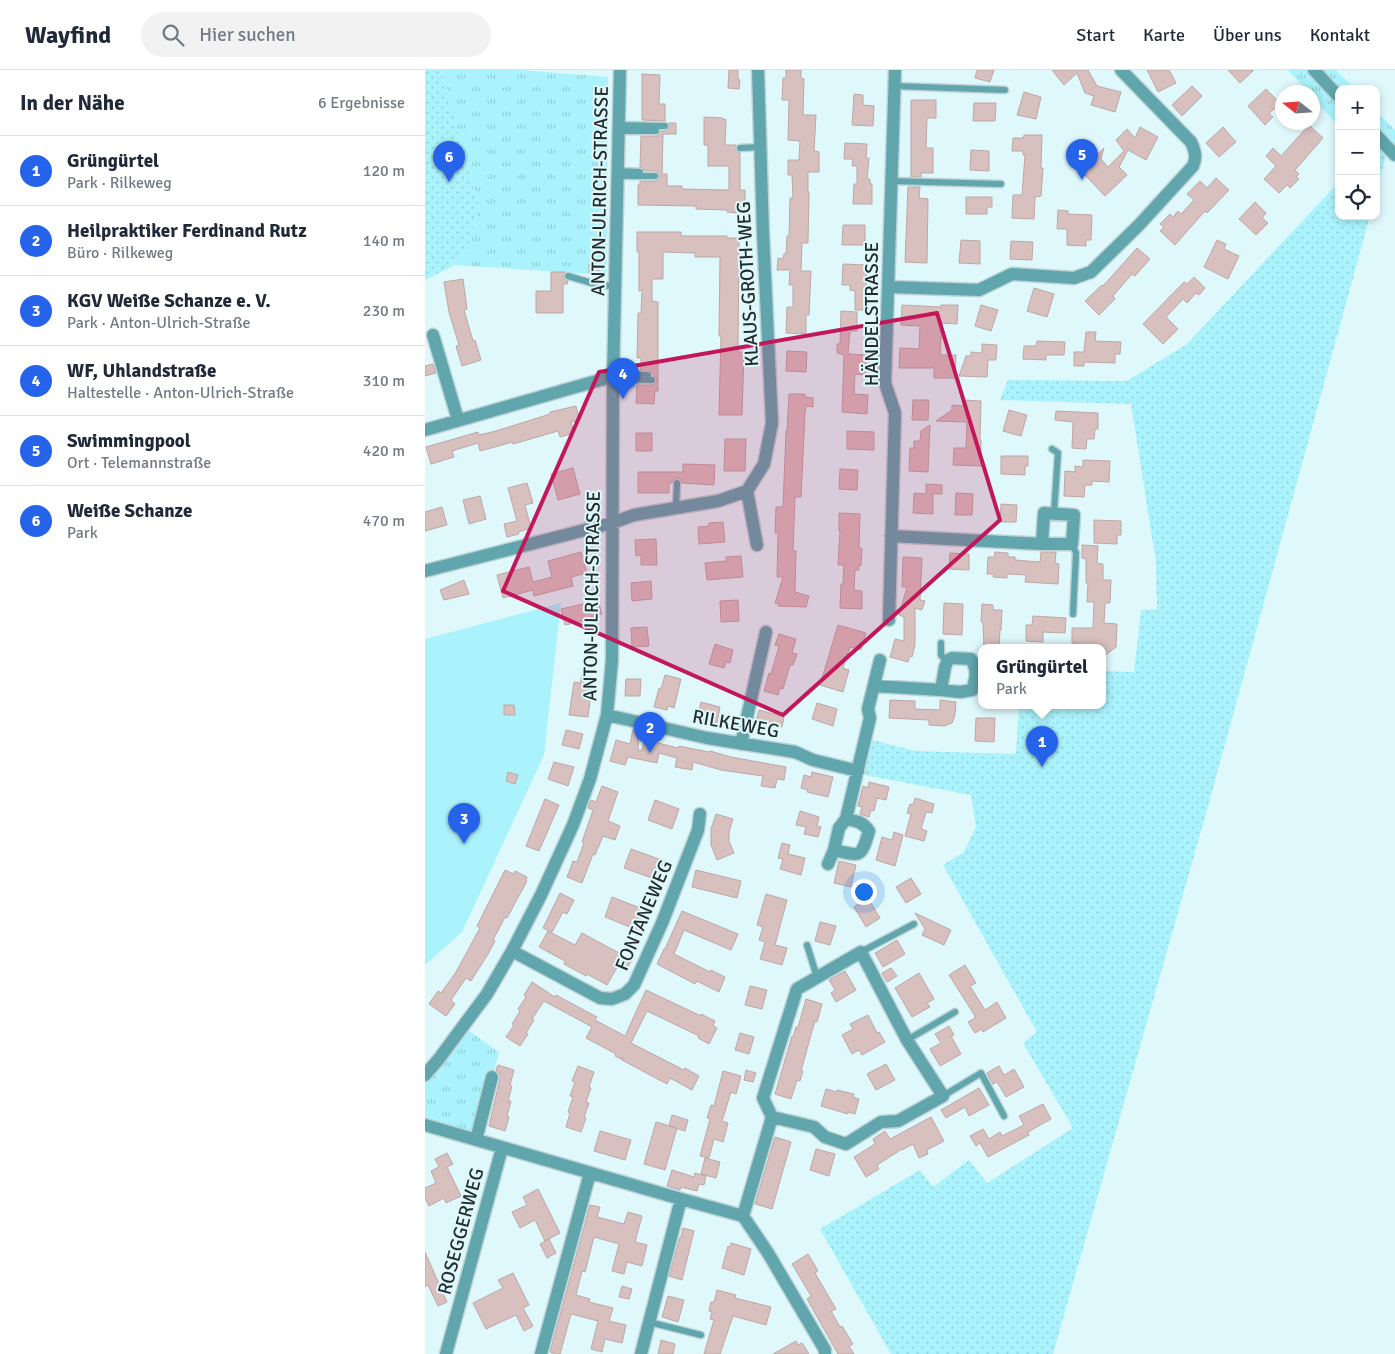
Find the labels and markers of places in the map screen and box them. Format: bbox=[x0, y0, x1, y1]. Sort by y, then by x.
pin: 5 bbox=[1066, 139, 1098, 180]
pin: 6 bbox=[433, 141, 465, 182]
pin: 4 bbox=[607, 358, 639, 399]
pin: 2 bbox=[634, 712, 666, 753]
pin: 1 bbox=[1026, 726, 1058, 767]
pin: 3 bbox=[448, 803, 480, 844]

